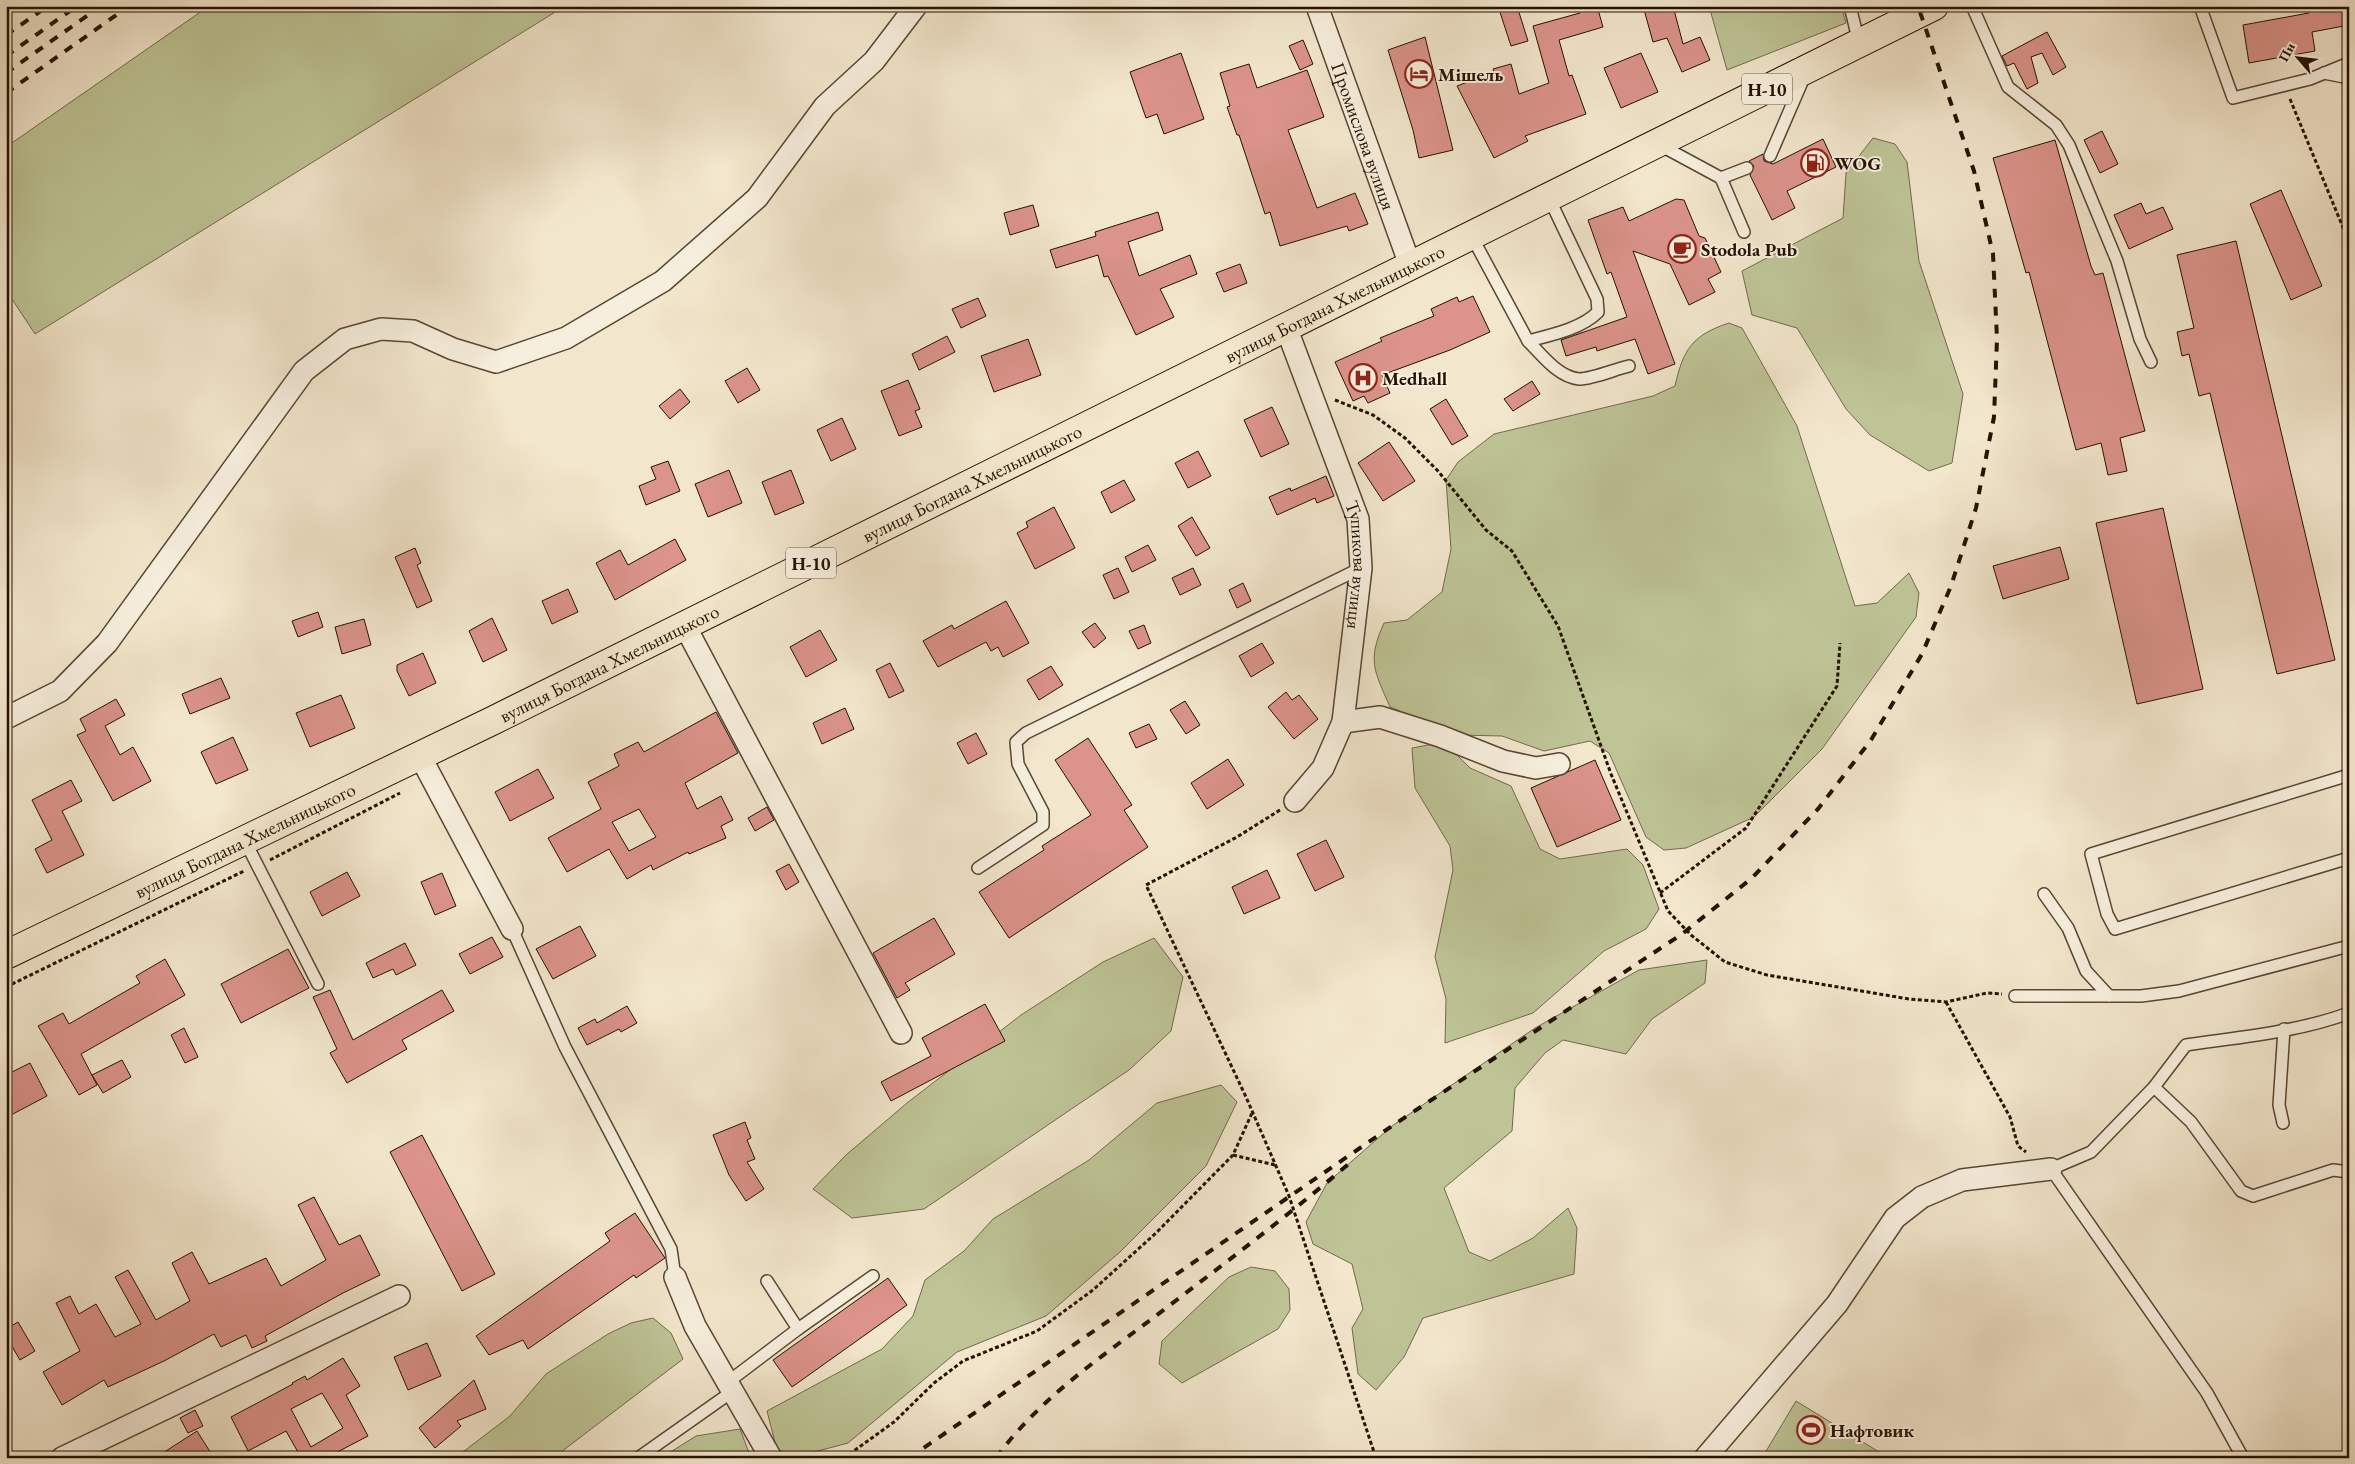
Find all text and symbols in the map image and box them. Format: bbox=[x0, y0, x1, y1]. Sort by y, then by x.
north arrow bbox=[2272, 32, 2322, 82]
text: Пн bbox=[2274, 39, 2299, 65]
street label: Промислова вулиця bbox=[1326, 59, 1402, 214]
hotel icon: Мішель bbox=[1404, 59, 1434, 89]
place label: Мішель bbox=[1438, 62, 1503, 87]
road number: Н-10 bbox=[1742, 74, 1792, 105]
fuel station icon: WOG bbox=[1800, 148, 1830, 178]
place label: WOG bbox=[1834, 151, 1881, 176]
cafe icon: Stodola Pub bbox=[1667, 234, 1697, 264]
place label: Stodola Pub bbox=[1701, 237, 1797, 262]
street label: вулиця Богдана Хмельницького bbox=[1221, 238, 1449, 368]
hospital icon: Medhall bbox=[1348, 363, 1378, 393]
place label: Medhall bbox=[1382, 366, 1448, 391]
street label: вулиця Богдана Хмельницького bbox=[858, 418, 1086, 548]
street label: Тупикова вулиця bbox=[1340, 497, 1374, 631]
road number: Н-10 bbox=[786, 548, 836, 578]
street label: вулиця Богдана Хмельницького bbox=[495, 598, 723, 728]
street label: вулиця Богдана Хмельницького bbox=[130, 776, 359, 904]
sports icon: Нафтовик bbox=[1796, 1415, 1826, 1445]
place label: Нафтовик bbox=[1830, 1418, 1914, 1443]

